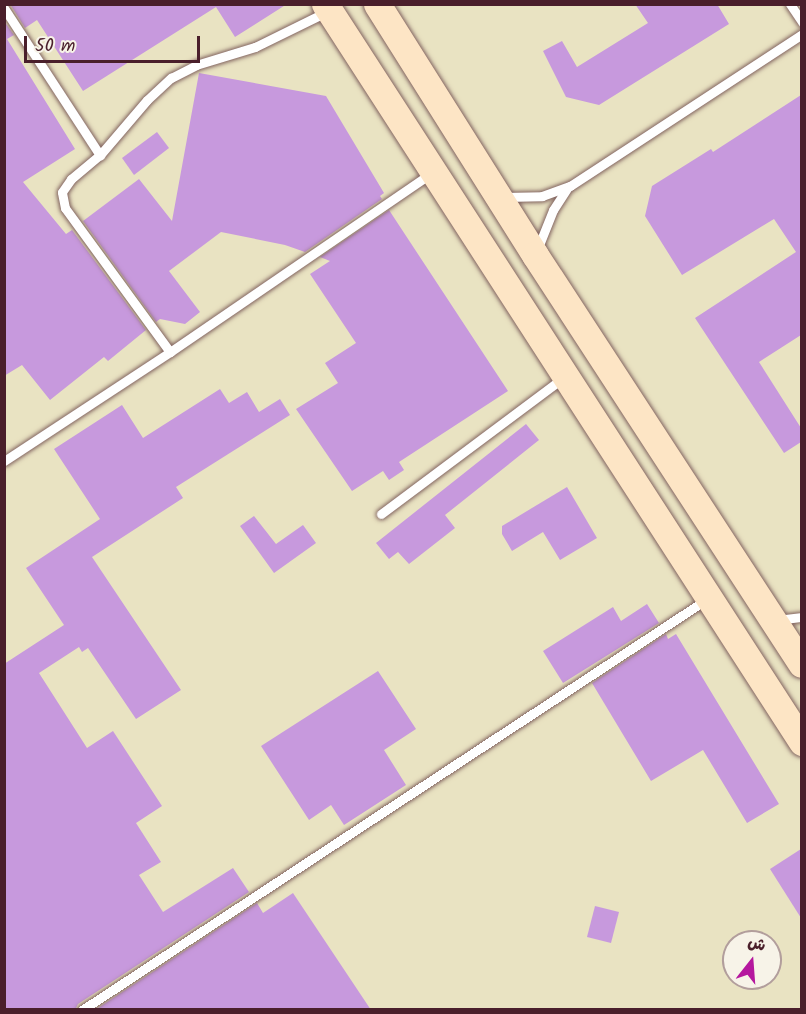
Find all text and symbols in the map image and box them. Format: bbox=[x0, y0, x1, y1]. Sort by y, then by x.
scale bar bbox=[27, 24, 202, 62]
text: 50 m bbox=[35, 32, 75, 61]
north arrow bbox=[722, 930, 782, 990]
text: ش bbox=[745, 930, 769, 959]

